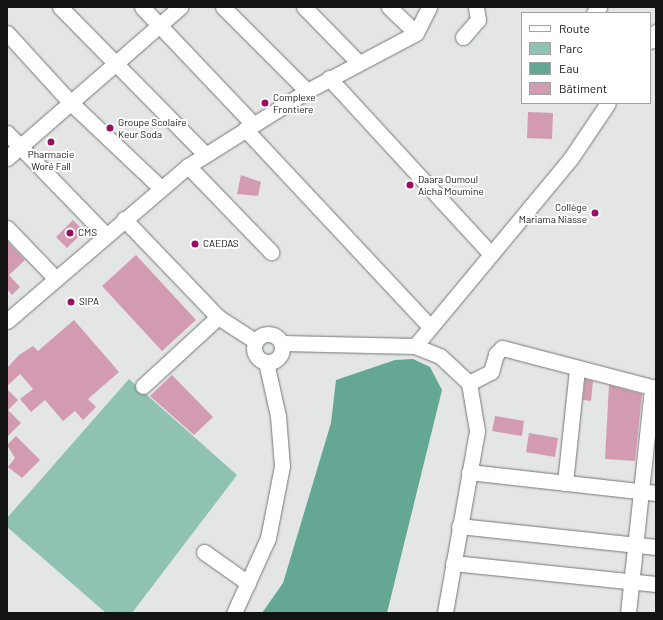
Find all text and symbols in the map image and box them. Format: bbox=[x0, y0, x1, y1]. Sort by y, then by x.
legend bbox=[521, 12, 651, 104]
text: Route bbox=[559, 21, 590, 35]
text: Parc bbox=[559, 41, 583, 55]
text: Eau bbox=[559, 61, 579, 75]
text: Bâtiment bbox=[559, 81, 607, 95]
place label: Complexe Frontiere bbox=[273, 91, 316, 114]
marker: Complexe Frontiere bbox=[260, 98, 270, 108]
place label: Groupe Scolaire Keur Soda bbox=[118, 116, 187, 140]
marker: Groupe Scolaire Keur Soda bbox=[105, 123, 115, 133]
marker: Pharmacie Woré Fall bbox=[46, 137, 56, 147]
place label: Pharmacie Woré Fall bbox=[28, 148, 74, 172]
place label: Daara Oumoul Aicha Moumine bbox=[418, 173, 484, 196]
marker: Daara Oumoul Aicha Moumine bbox=[405, 180, 415, 190]
place label: Collège Mariama Niasse bbox=[519, 201, 587, 224]
marker: Collège Mariama Niasse bbox=[590, 208, 600, 218]
place label: CMS bbox=[78, 227, 97, 239]
marker: CMS bbox=[65, 228, 75, 238]
place label: CAEDAS bbox=[203, 238, 239, 250]
marker: CAEDAS bbox=[190, 239, 200, 249]
place label: SIPA bbox=[79, 296, 99, 308]
marker: SIPA bbox=[66, 297, 76, 307]

